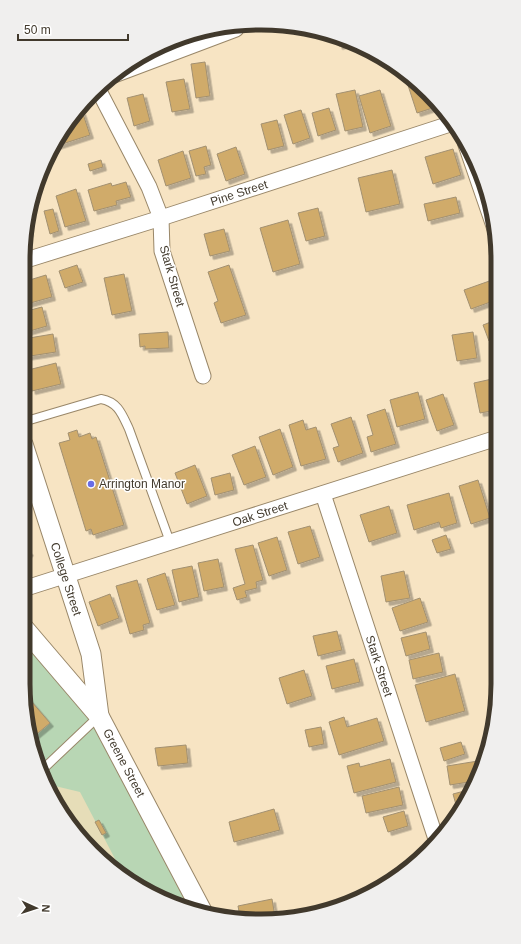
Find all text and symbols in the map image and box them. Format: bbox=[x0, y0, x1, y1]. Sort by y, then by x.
scale bar bbox=[18, 16, 128, 42]
text: 50 m bbox=[24, 23, 51, 37]
street label: Pine Street bbox=[209, 177, 270, 209]
street label: Stark Street bbox=[157, 244, 188, 309]
place label: Arrington Manor bbox=[99, 477, 185, 491]
marker: Arrington Manor bbox=[86, 479, 96, 489]
street label: Oak Street bbox=[231, 498, 290, 530]
street label: College Street bbox=[48, 541, 85, 618]
street label: Stark Street bbox=[363, 634, 396, 699]
street label: Greene Street bbox=[100, 726, 148, 800]
north arrow bbox=[16, 888, 56, 928]
text: N bbox=[40, 904, 52, 913]

